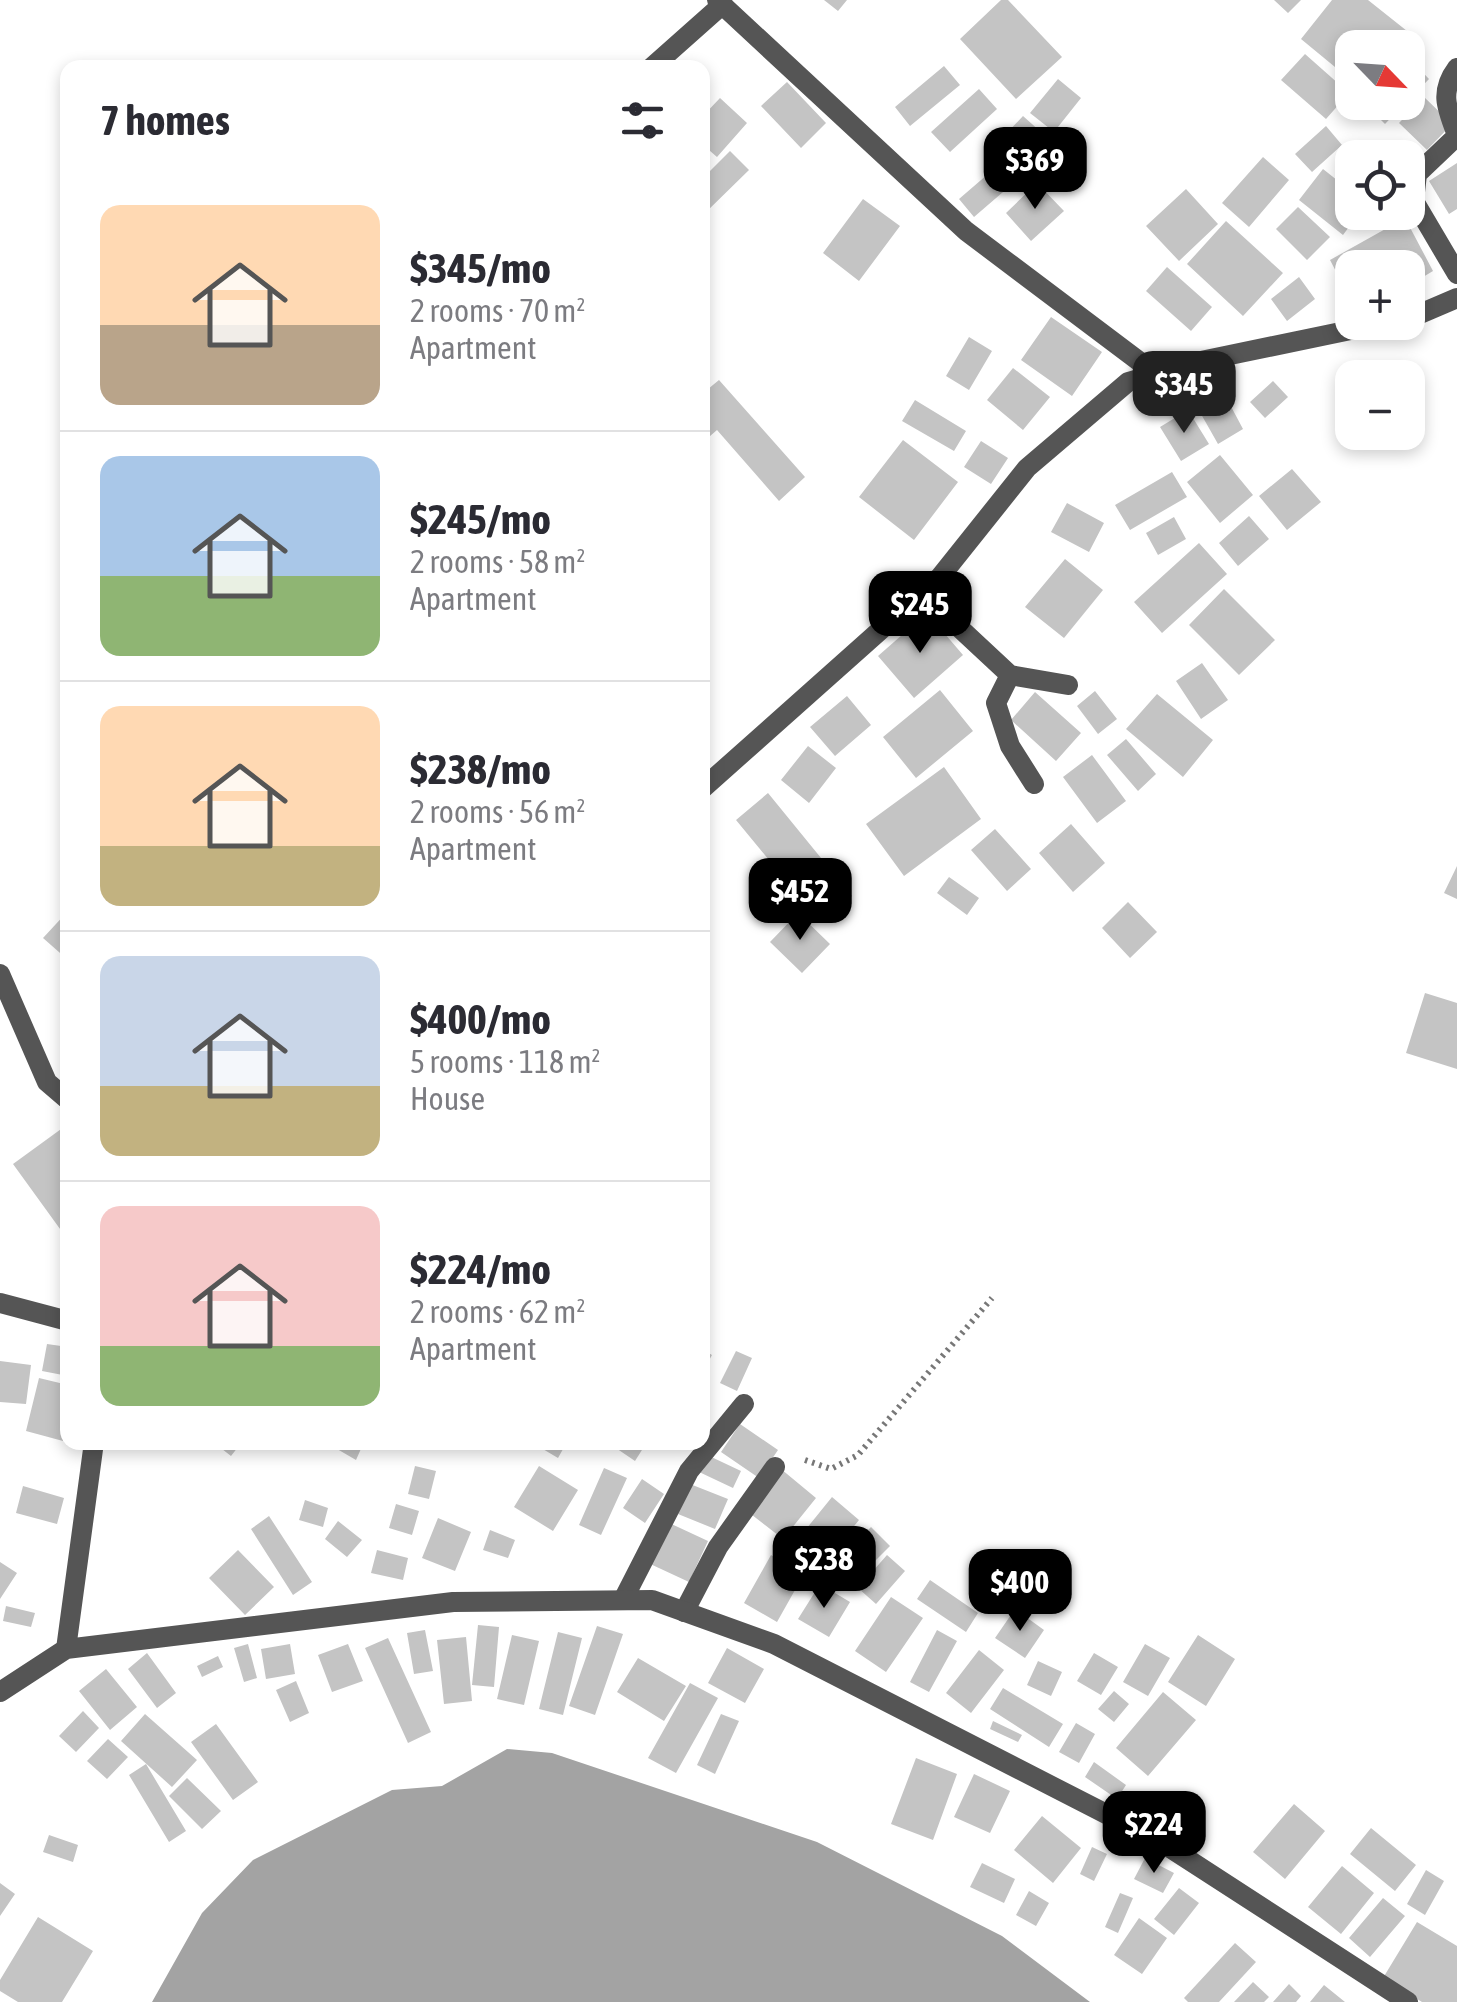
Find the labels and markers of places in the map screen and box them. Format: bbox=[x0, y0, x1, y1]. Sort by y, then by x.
pin: $369 bbox=[976, 127, 1094, 212]
pin: $345 bbox=[1125, 351, 1243, 436]
pin: $245 bbox=[861, 571, 979, 656]
pin: $452 bbox=[741, 858, 859, 943]
pin: $238 bbox=[765, 1526, 883, 1611]
pin: $400 bbox=[961, 1549, 1079, 1634]
pin: $224 bbox=[1095, 1791, 1213, 1876]

